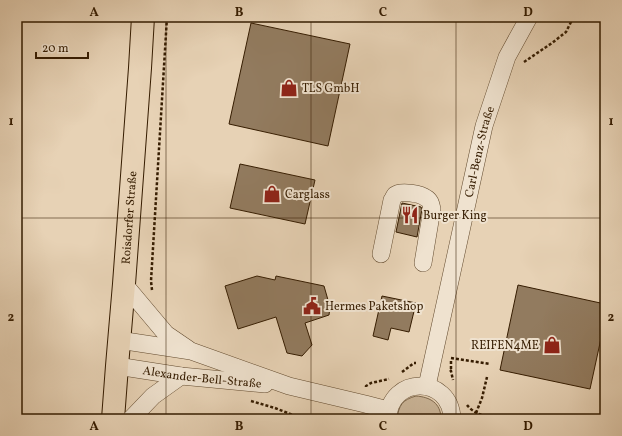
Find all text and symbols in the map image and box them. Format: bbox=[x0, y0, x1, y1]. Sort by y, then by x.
text: A bbox=[89, 4, 99, 22]
text: B bbox=[235, 4, 244, 22]
text: C bbox=[379, 4, 387, 22]
text: D bbox=[523, 4, 533, 22]
scale bar bbox=[36, 34, 88, 60]
text: 20 m bbox=[42, 41, 69, 57]
shop icon: TLS GmbH bbox=[279, 78, 299, 98]
place label: TLS GmbH bbox=[302, 81, 359, 97]
street label: Carl-Benz-Straße bbox=[462, 104, 499, 199]
text: 1 bbox=[8, 113, 14, 131]
text: 1 bbox=[608, 113, 614, 131]
street label: Roisdorfer Straße bbox=[118, 170, 141, 265]
shop icon: Carglass bbox=[262, 184, 282, 204]
place label: Carglass bbox=[285, 187, 330, 203]
restaurant icon: Burger King bbox=[400, 205, 420, 225]
place label: Burger King bbox=[423, 208, 487, 224]
public building icon: Hermes Paketshop bbox=[302, 296, 322, 316]
place label: Hermes Paketshop bbox=[325, 299, 423, 315]
text: 2 bbox=[8, 309, 15, 327]
text: 2 bbox=[608, 309, 615, 327]
shop icon: REIFEN4ME bbox=[542, 335, 562, 355]
place label: REIFEN4ME bbox=[471, 338, 539, 354]
street label: Alexander-Bell-Straße bbox=[142, 363, 263, 393]
text: A bbox=[89, 418, 99, 436]
text: B bbox=[235, 418, 244, 436]
text: C bbox=[379, 418, 387, 436]
text: D bbox=[523, 418, 533, 436]

